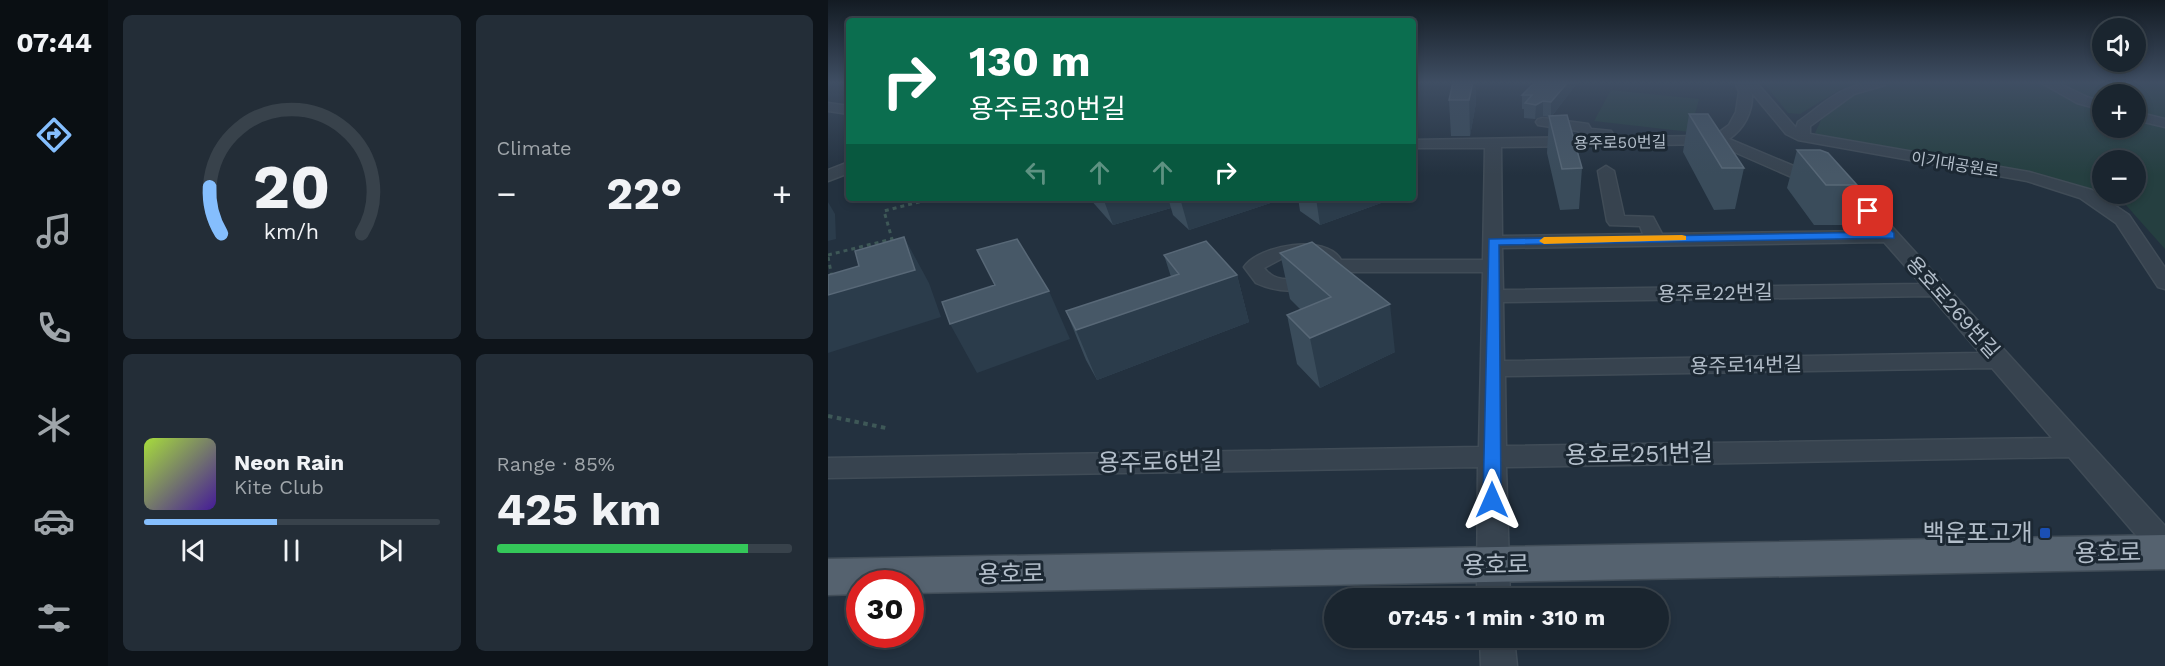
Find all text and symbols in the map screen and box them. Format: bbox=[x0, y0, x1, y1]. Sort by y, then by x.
map controls bbox=[2092, 18, 2146, 204]
button: sound bbox=[2092, 18, 2146, 72]
text: 07:44 bbox=[16, 27, 92, 59]
text: 130 m bbox=[969, 37, 1091, 86]
icon: right bbox=[870, 42, 948, 120]
button: + bbox=[2092, 84, 2146, 138]
text: 용주로30번길 bbox=[969, 93, 1126, 125]
icon: directions bbox=[33, 114, 75, 156]
street label: 용주로50번길 bbox=[1573, 132, 1667, 153]
text: Climate bbox=[497, 136, 572, 160]
street label: 이기대공원로 bbox=[1910, 148, 2000, 181]
text: 20 bbox=[253, 150, 330, 223]
button: − bbox=[2092, 150, 2146, 204]
icon: left bbox=[1020, 156, 1053, 189]
icon: ahead bbox=[1083, 156, 1116, 189]
icon: ahead bbox=[1146, 156, 1179, 189]
icon: right bbox=[1209, 156, 1242, 189]
text: 22° bbox=[606, 167, 682, 220]
text: − bbox=[497, 174, 516, 213]
text: + bbox=[772, 174, 792, 213]
pin bbox=[1842, 185, 1893, 236]
icon: arrive bbox=[1851, 194, 1884, 227]
icon: music bbox=[33, 210, 75, 252]
text: km/h bbox=[264, 219, 319, 244]
street label: 용호로269번길 bbox=[1901, 251, 2005, 363]
street label: 용주로22번길 bbox=[1657, 280, 1773, 306]
icon: phone bbox=[33, 307, 75, 349]
street label: 용주로14번길 bbox=[1690, 352, 1802, 378]
icon: climate bbox=[33, 404, 75, 446]
street label: 용호로251번길 bbox=[1565, 439, 1713, 469]
street label: 용주로6번길 bbox=[1097, 447, 1223, 477]
text: Neon Rain bbox=[234, 450, 344, 475]
text: Range · 85% bbox=[497, 452, 615, 476]
position arrow bbox=[1460, 468, 1524, 532]
text: Kite Club bbox=[234, 475, 324, 499]
text: 425 km bbox=[497, 483, 661, 536]
icon: car bbox=[33, 500, 75, 542]
place label: 백운포고개 bbox=[1923, 519, 2033, 547]
marker: 백운포고개 bbox=[2038, 526, 2052, 540]
icon: previous bbox=[177, 534, 210, 567]
icon: pause bbox=[275, 534, 308, 567]
icon: next bbox=[374, 534, 407, 567]
street label: 용호로 bbox=[2075, 538, 2141, 568]
street label: 용호로 bbox=[1463, 550, 1529, 580]
street label: 용호로 bbox=[978, 559, 1044, 589]
speed limit sign: 30 bbox=[846, 570, 924, 648]
icon: filters bbox=[33, 597, 75, 639]
text: 07:45 · 1 min · 310 m bbox=[1388, 605, 1605, 630]

